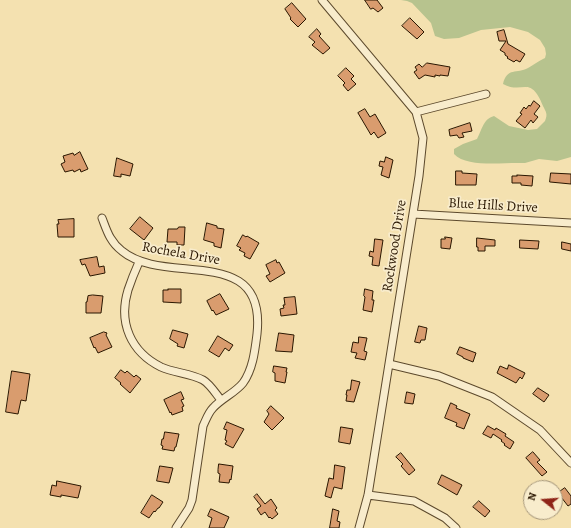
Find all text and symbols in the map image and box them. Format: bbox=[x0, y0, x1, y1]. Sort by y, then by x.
street label: Blue Hills Drive bbox=[448, 195, 538, 217]
street label: Rockwood Drive bbox=[379, 199, 411, 293]
street label: Rochela Drive bbox=[141, 239, 221, 269]
north arrow bbox=[523, 480, 563, 520]
text: N bbox=[524, 491, 540, 503]

